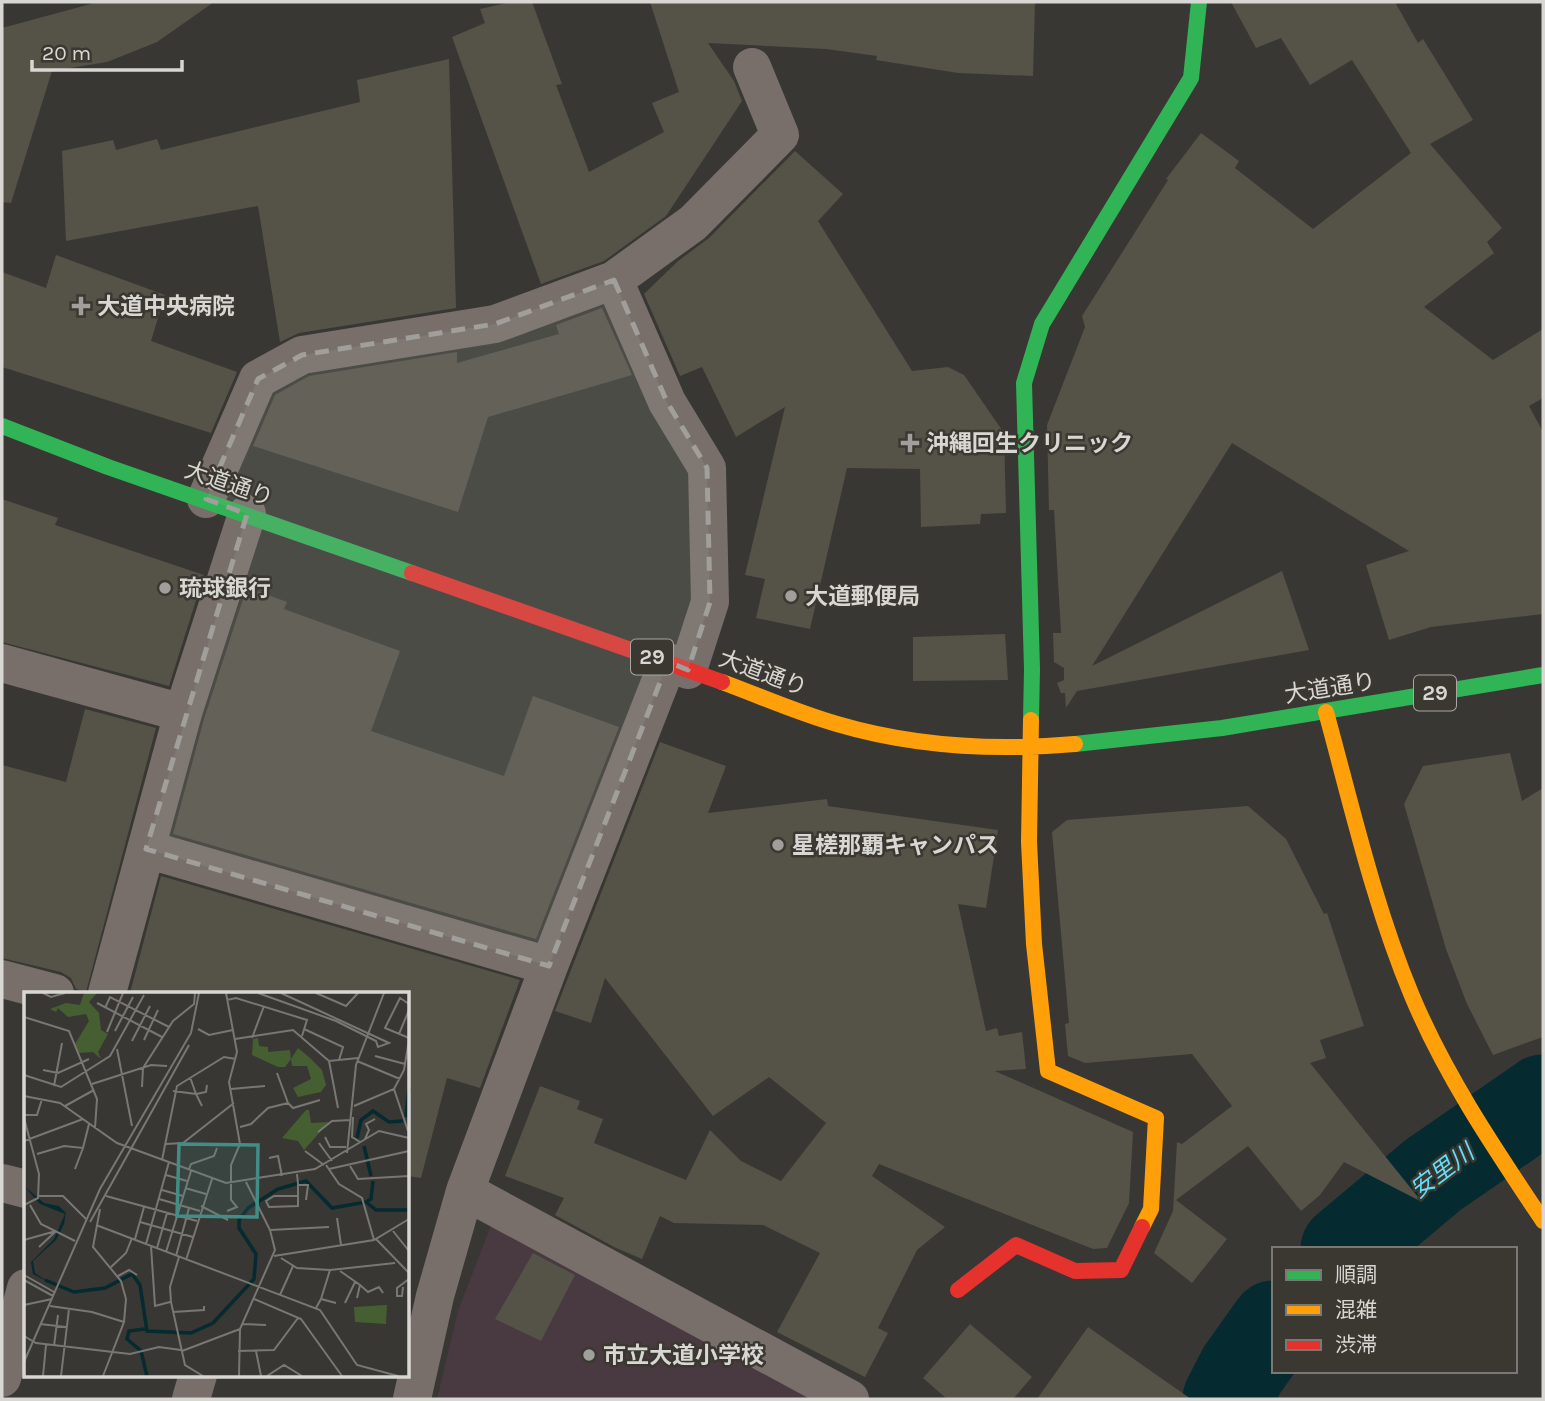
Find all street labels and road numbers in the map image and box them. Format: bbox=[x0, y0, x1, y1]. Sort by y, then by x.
street label: 大道通り bbox=[181, 456, 277, 512]
road number: 29 bbox=[631, 640, 673, 674]
street label: 大道通り bbox=[715, 645, 811, 701]
street label: 大道通り bbox=[1282, 667, 1378, 709]
road number: 29 bbox=[1414, 676, 1456, 710]

